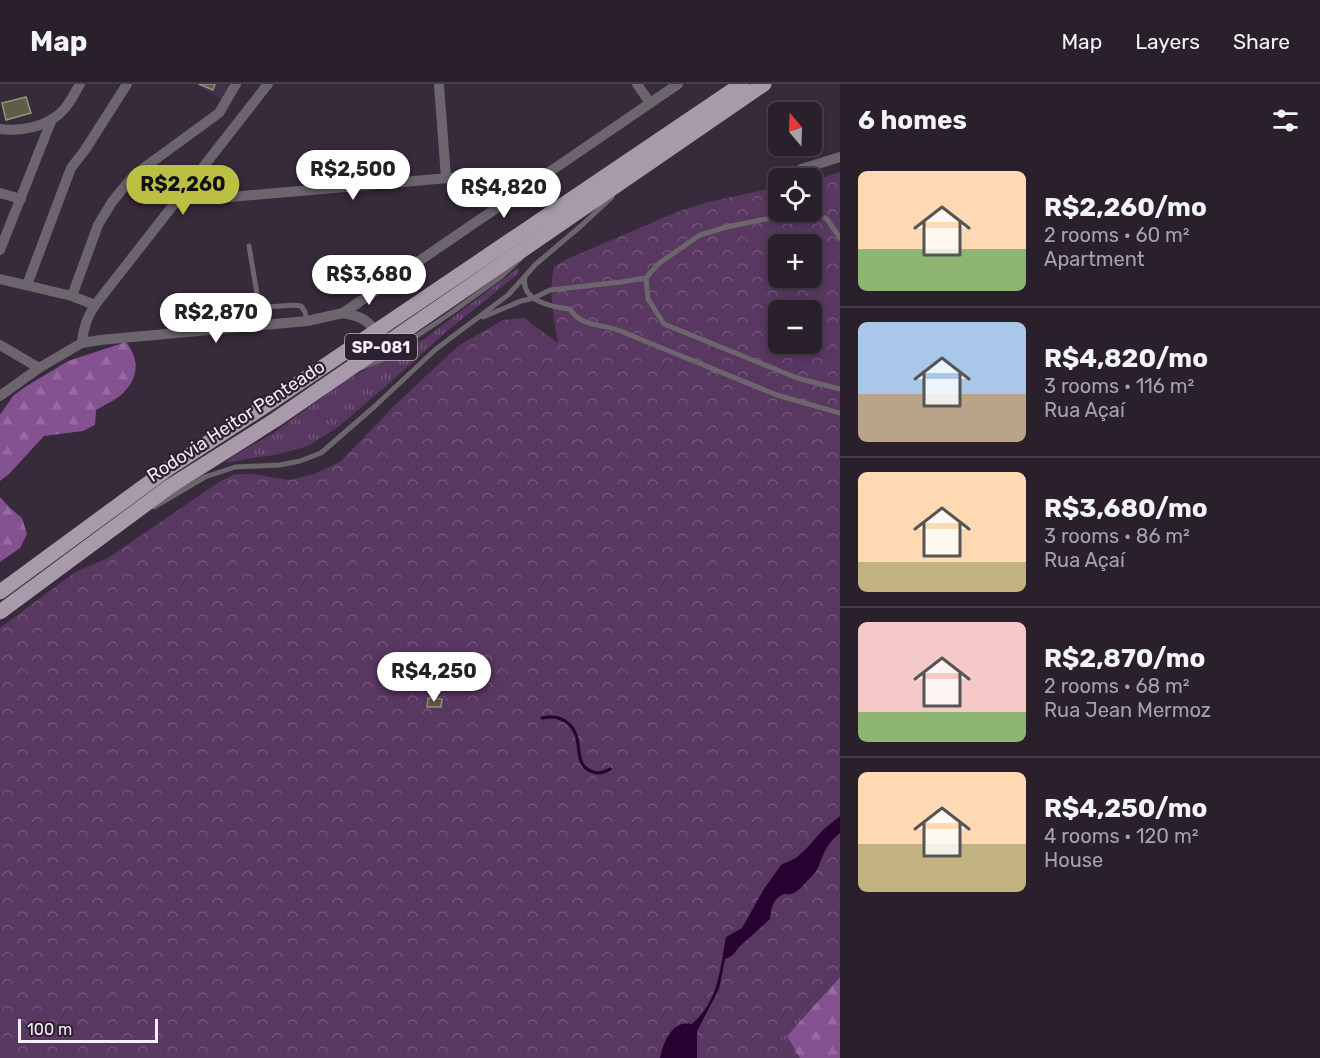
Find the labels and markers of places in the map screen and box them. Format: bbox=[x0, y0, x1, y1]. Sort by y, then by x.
pin: R$2,500 bbox=[298, 150, 408, 201]
pin: R$2,260 bbox=[128, 165, 238, 216]
pin: R$4,820 bbox=[449, 168, 559, 219]
pin: R$3,680 bbox=[314, 255, 424, 306]
pin: R$2,870 bbox=[161, 293, 271, 344]
pin: R$4,250 bbox=[379, 652, 489, 703]

